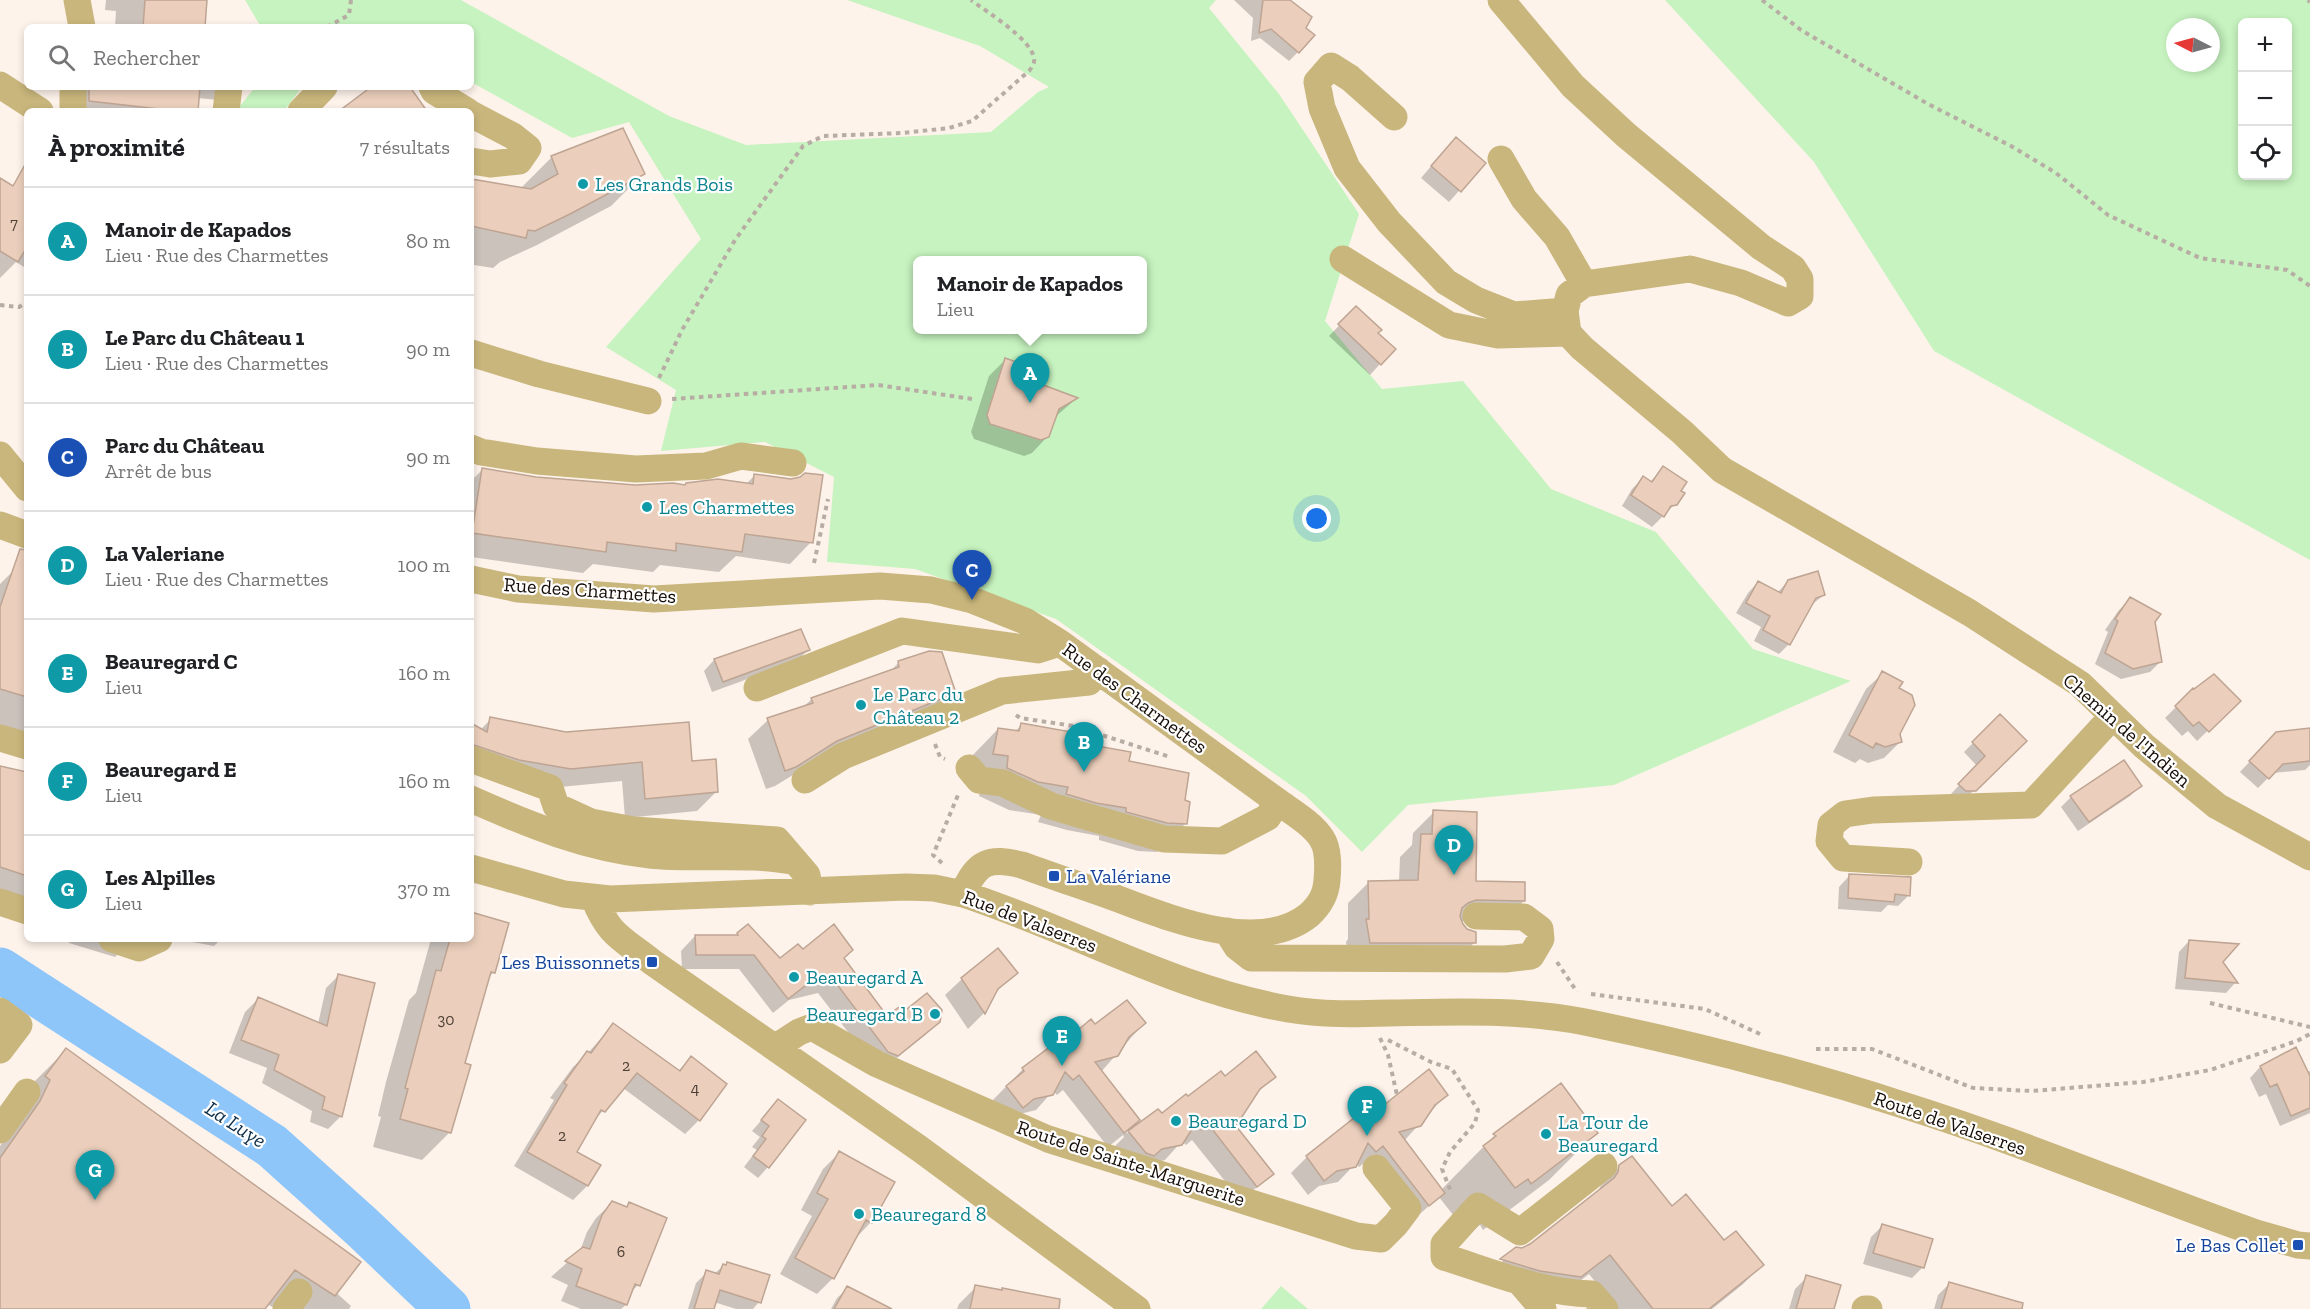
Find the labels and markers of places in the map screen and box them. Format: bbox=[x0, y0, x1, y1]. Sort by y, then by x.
place label: Les Grands Bois bbox=[595, 172, 733, 196]
marker: Les Grands Bois bbox=[576, 177, 590, 191]
pin: A bbox=[1010, 354, 1050, 403]
place label: Les Charmettes bbox=[659, 495, 794, 519]
marker: Les Charmettes bbox=[640, 500, 654, 514]
pin: C bbox=[952, 550, 992, 600]
place label: Le Parc du Château 2 bbox=[873, 682, 963, 729]
marker: Le Parc du Château 2 bbox=[854, 698, 868, 712]
pin: B bbox=[1064, 722, 1104, 772]
pin: D bbox=[1434, 826, 1474, 875]
place label: La Valériane bbox=[1066, 864, 1171, 888]
marker: La Valériane bbox=[1047, 869, 1061, 883]
place label: Les Buissonnets bbox=[501, 950, 640, 974]
marker: Les Buissonnets bbox=[645, 955, 659, 969]
place label: Beauregard A bbox=[806, 965, 924, 989]
marker: Beauregard A bbox=[787, 970, 801, 984]
place label: Beauregard B bbox=[806, 1002, 923, 1026]
marker: Beauregard B bbox=[928, 1007, 942, 1021]
pin: E bbox=[1042, 1016, 1082, 1066]
pin: F bbox=[1348, 1086, 1386, 1136]
place label: Beauregard D bbox=[1188, 1109, 1307, 1133]
place label: La Tour de Beauregard bbox=[1558, 1110, 1658, 1157]
marker: Beauregard D bbox=[1169, 1114, 1183, 1128]
marker: La Tour de Beauregard bbox=[1539, 1127, 1553, 1141]
pin: G bbox=[76, 1150, 115, 1200]
place label: Beauregard 8 bbox=[871, 1202, 986, 1226]
marker: Beauregard 8 bbox=[852, 1207, 866, 1221]
place label: Le Bas Collet bbox=[2175, 1233, 2287, 1257]
marker: Le Bas Collet bbox=[2291, 1238, 2305, 1252]

